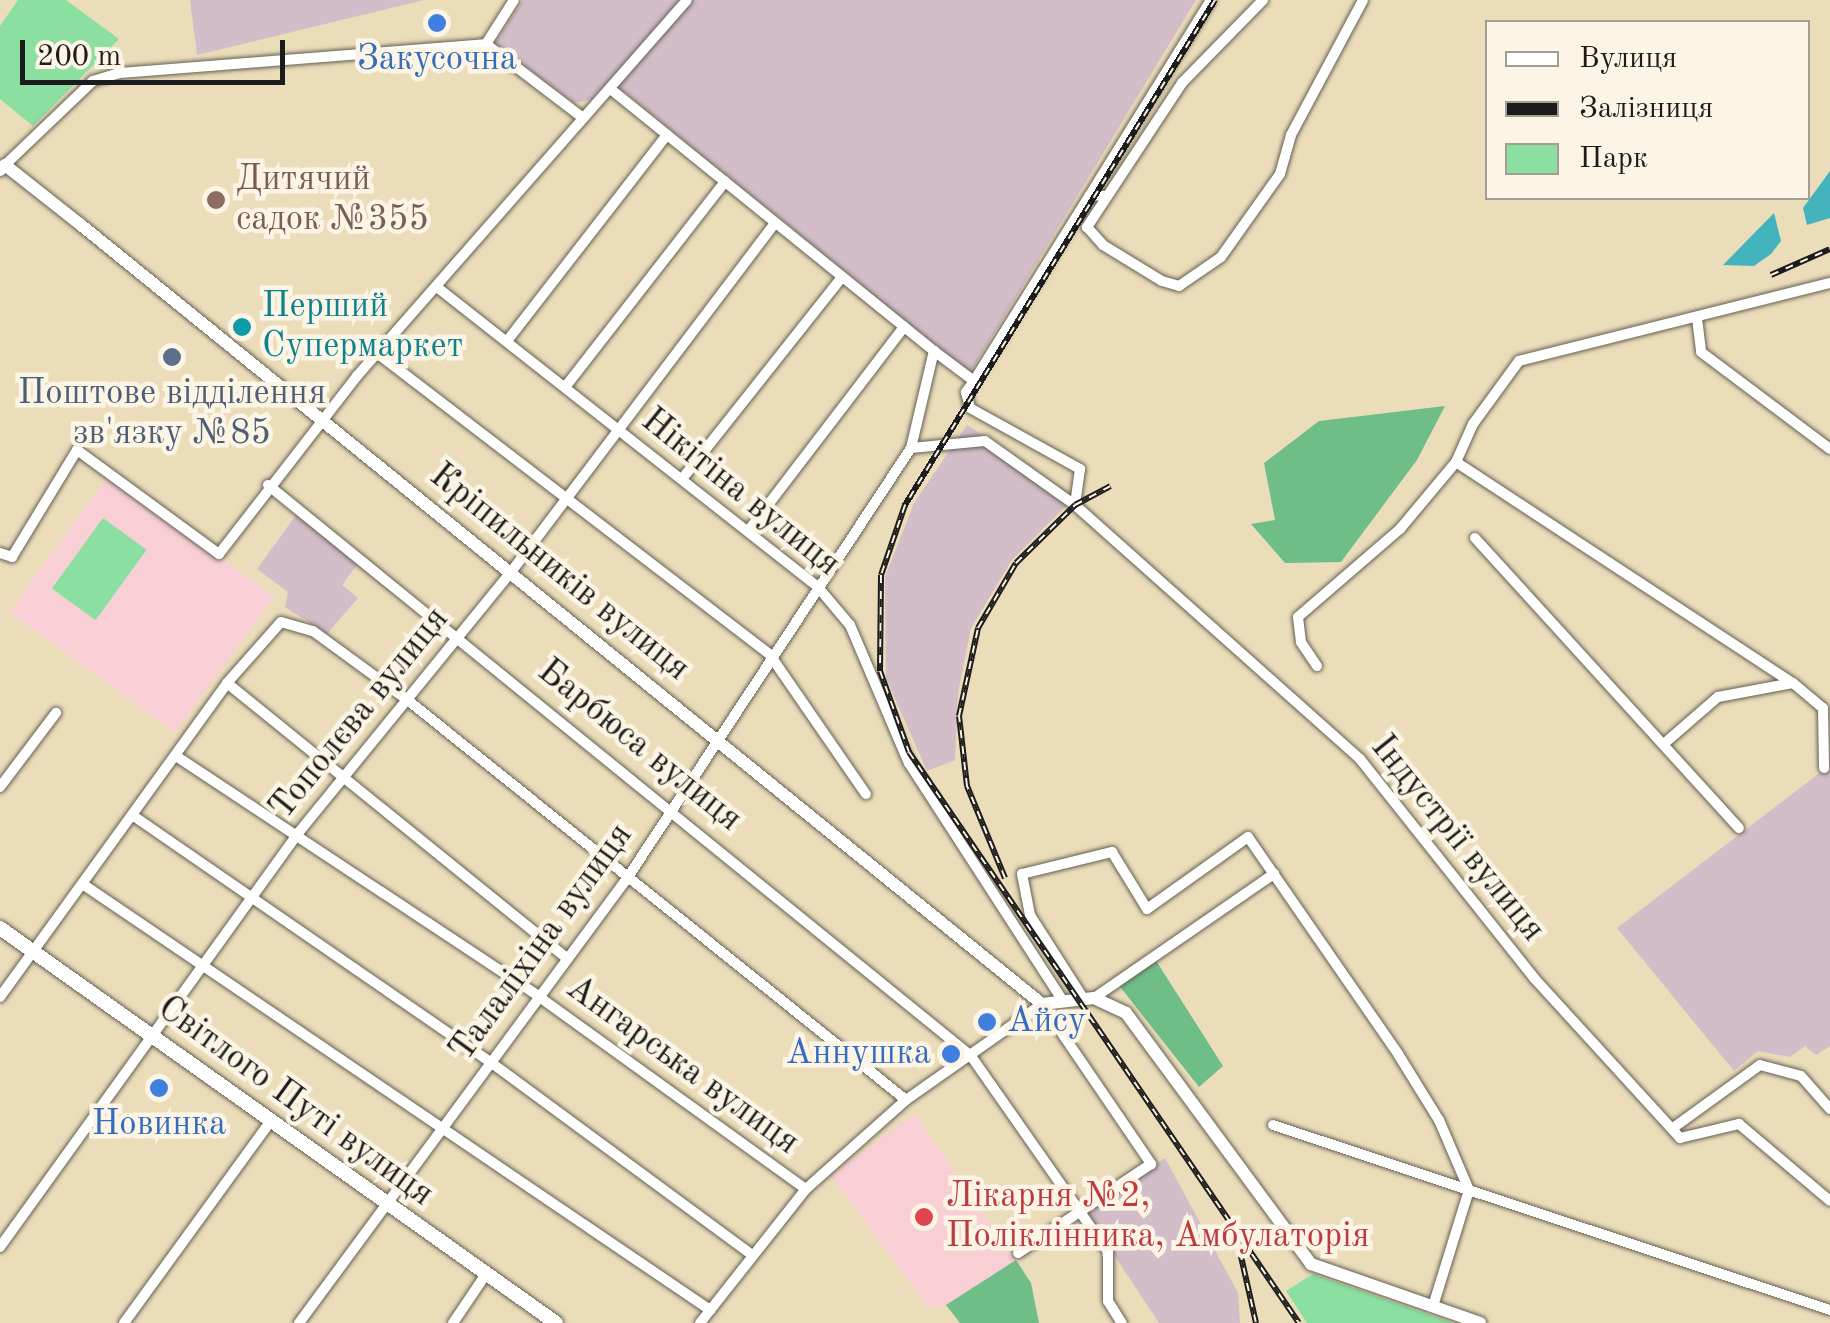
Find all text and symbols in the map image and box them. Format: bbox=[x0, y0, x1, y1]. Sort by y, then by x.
marker: Закусочна bbox=[426, 12, 448, 34]
scale bar bbox=[25, 20, 290, 82]
legend bbox=[1485, 20, 1810, 200]
place label: Закусочна bbox=[357, 39, 517, 81]
text: 200 m bbox=[37, 42, 121, 72]
text: Вулиця bbox=[1579, 44, 1677, 74]
text: Залізниця bbox=[1579, 94, 1713, 124]
text: Парк bbox=[1579, 144, 1648, 174]
place label: Дитячий садок №355 bbox=[236, 159, 429, 241]
marker: Дитячий садок №355 bbox=[205, 189, 227, 211]
place label: Перший Супермаркет bbox=[262, 286, 463, 368]
marker: Перший Супермаркет bbox=[231, 316, 253, 338]
marker: Поштове відділення зв'язку №85 bbox=[161, 346, 183, 368]
place label: Поштове відділення зв'язку №85 bbox=[18, 373, 326, 455]
street label: Нікітіна вулиця bbox=[632, 400, 848, 586]
street label: Кріпильників вулиця bbox=[421, 455, 697, 691]
street label: Тополєва вулиця bbox=[262, 599, 458, 829]
street label: Барбюса вулиця bbox=[528, 651, 750, 841]
street label: Індустрії вулиця bbox=[1361, 727, 1553, 951]
street label: Талаліхіна вулиця bbox=[442, 816, 642, 1070]
street label: Ангарська вулиця bbox=[558, 968, 806, 1164]
street label: Світлого Путі вулиця bbox=[149, 988, 441, 1216]
place label: Айсу bbox=[1007, 1001, 1086, 1043]
marker: Айсу bbox=[976, 1011, 998, 1033]
place label: Аннушка bbox=[786, 1033, 931, 1075]
marker: Аннушка bbox=[940, 1043, 962, 1065]
marker: Новинка bbox=[148, 1077, 170, 1099]
place label: Новинка bbox=[92, 1104, 226, 1146]
place label: Лікарня №2, Поліклінника, Амбулаторія bbox=[946, 1176, 1370, 1258]
marker: Лікарня №2, Поліклінника, Амбулаторія bbox=[911, 1204, 937, 1230]

